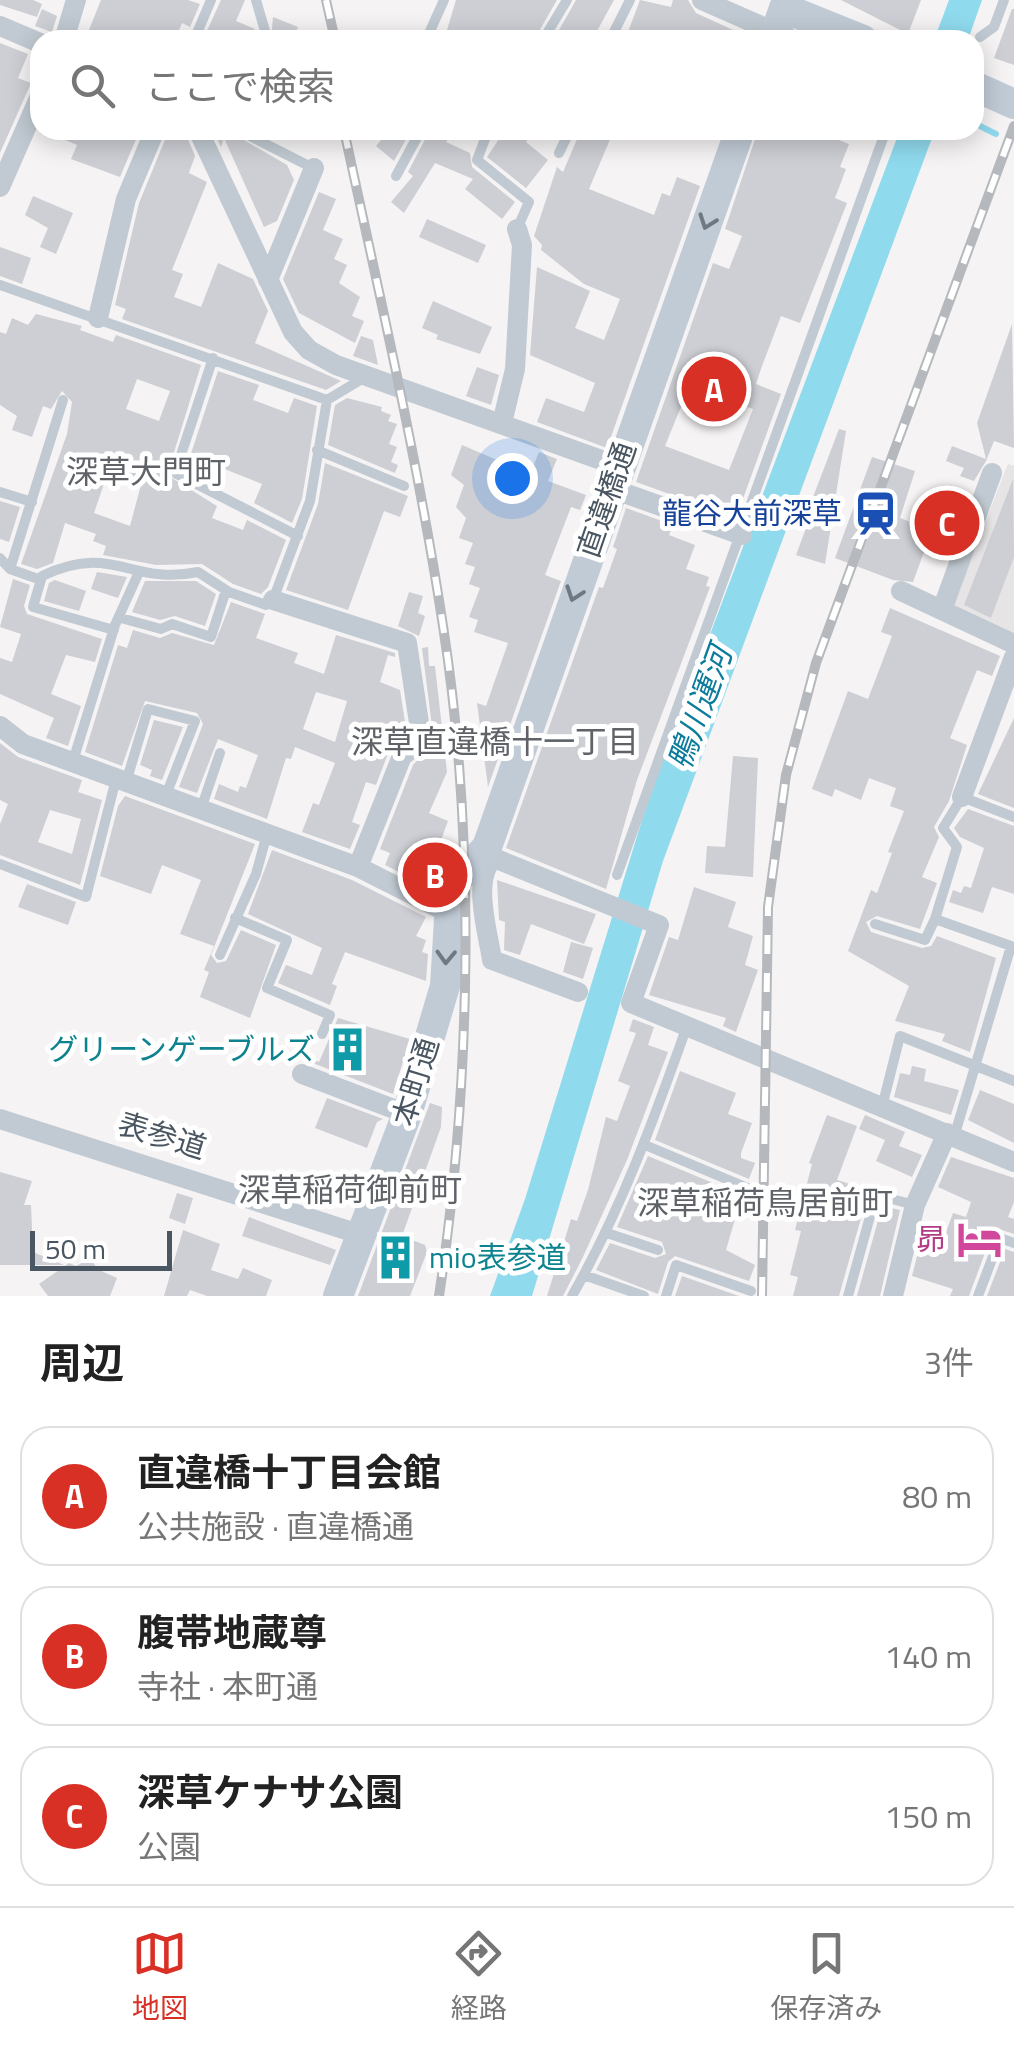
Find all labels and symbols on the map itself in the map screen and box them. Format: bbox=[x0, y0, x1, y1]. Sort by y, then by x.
one-way arrow bbox=[698, 212, 719, 229]
pin: A bbox=[682, 352, 746, 426]
street label: 直違橋通 bbox=[565, 435, 647, 564]
district label: 深草大門町 bbox=[66, 447, 226, 495]
your location bbox=[487, 453, 538, 504]
pin: C bbox=[914, 486, 980, 560]
place label: 龍谷大前深草 bbox=[662, 490, 842, 536]
station icon: 龍谷大前深草 bbox=[851, 490, 899, 538]
one-way arrow bbox=[565, 584, 586, 601]
water label: 鴨川運河 bbox=[655, 634, 746, 776]
district label: 深草直違橋十一丁目 bbox=[351, 717, 639, 765]
pin: B bbox=[402, 838, 468, 912]
one-way arrow bbox=[435, 950, 457, 966]
place label: グリーンゲーブルズ bbox=[48, 1026, 315, 1072]
building icon: グリーンゲーブルズ bbox=[324, 1026, 372, 1074]
street label: 本町通 bbox=[380, 1032, 450, 1131]
street label: 表参道 bbox=[113, 1100, 212, 1170]
district label: 深草稲荷御前町 bbox=[238, 1165, 462, 1213]
district label: 深草稲荷鳥居前町 bbox=[637, 1178, 893, 1226]
place label: 昴 bbox=[916, 1216, 946, 1262]
hotel icon: 昴 bbox=[955, 1216, 1003, 1264]
scale bar bbox=[30, 1226, 172, 1270]
building icon: mio表参道 bbox=[372, 1234, 420, 1282]
place label: mio表参道 bbox=[429, 1234, 567, 1280]

